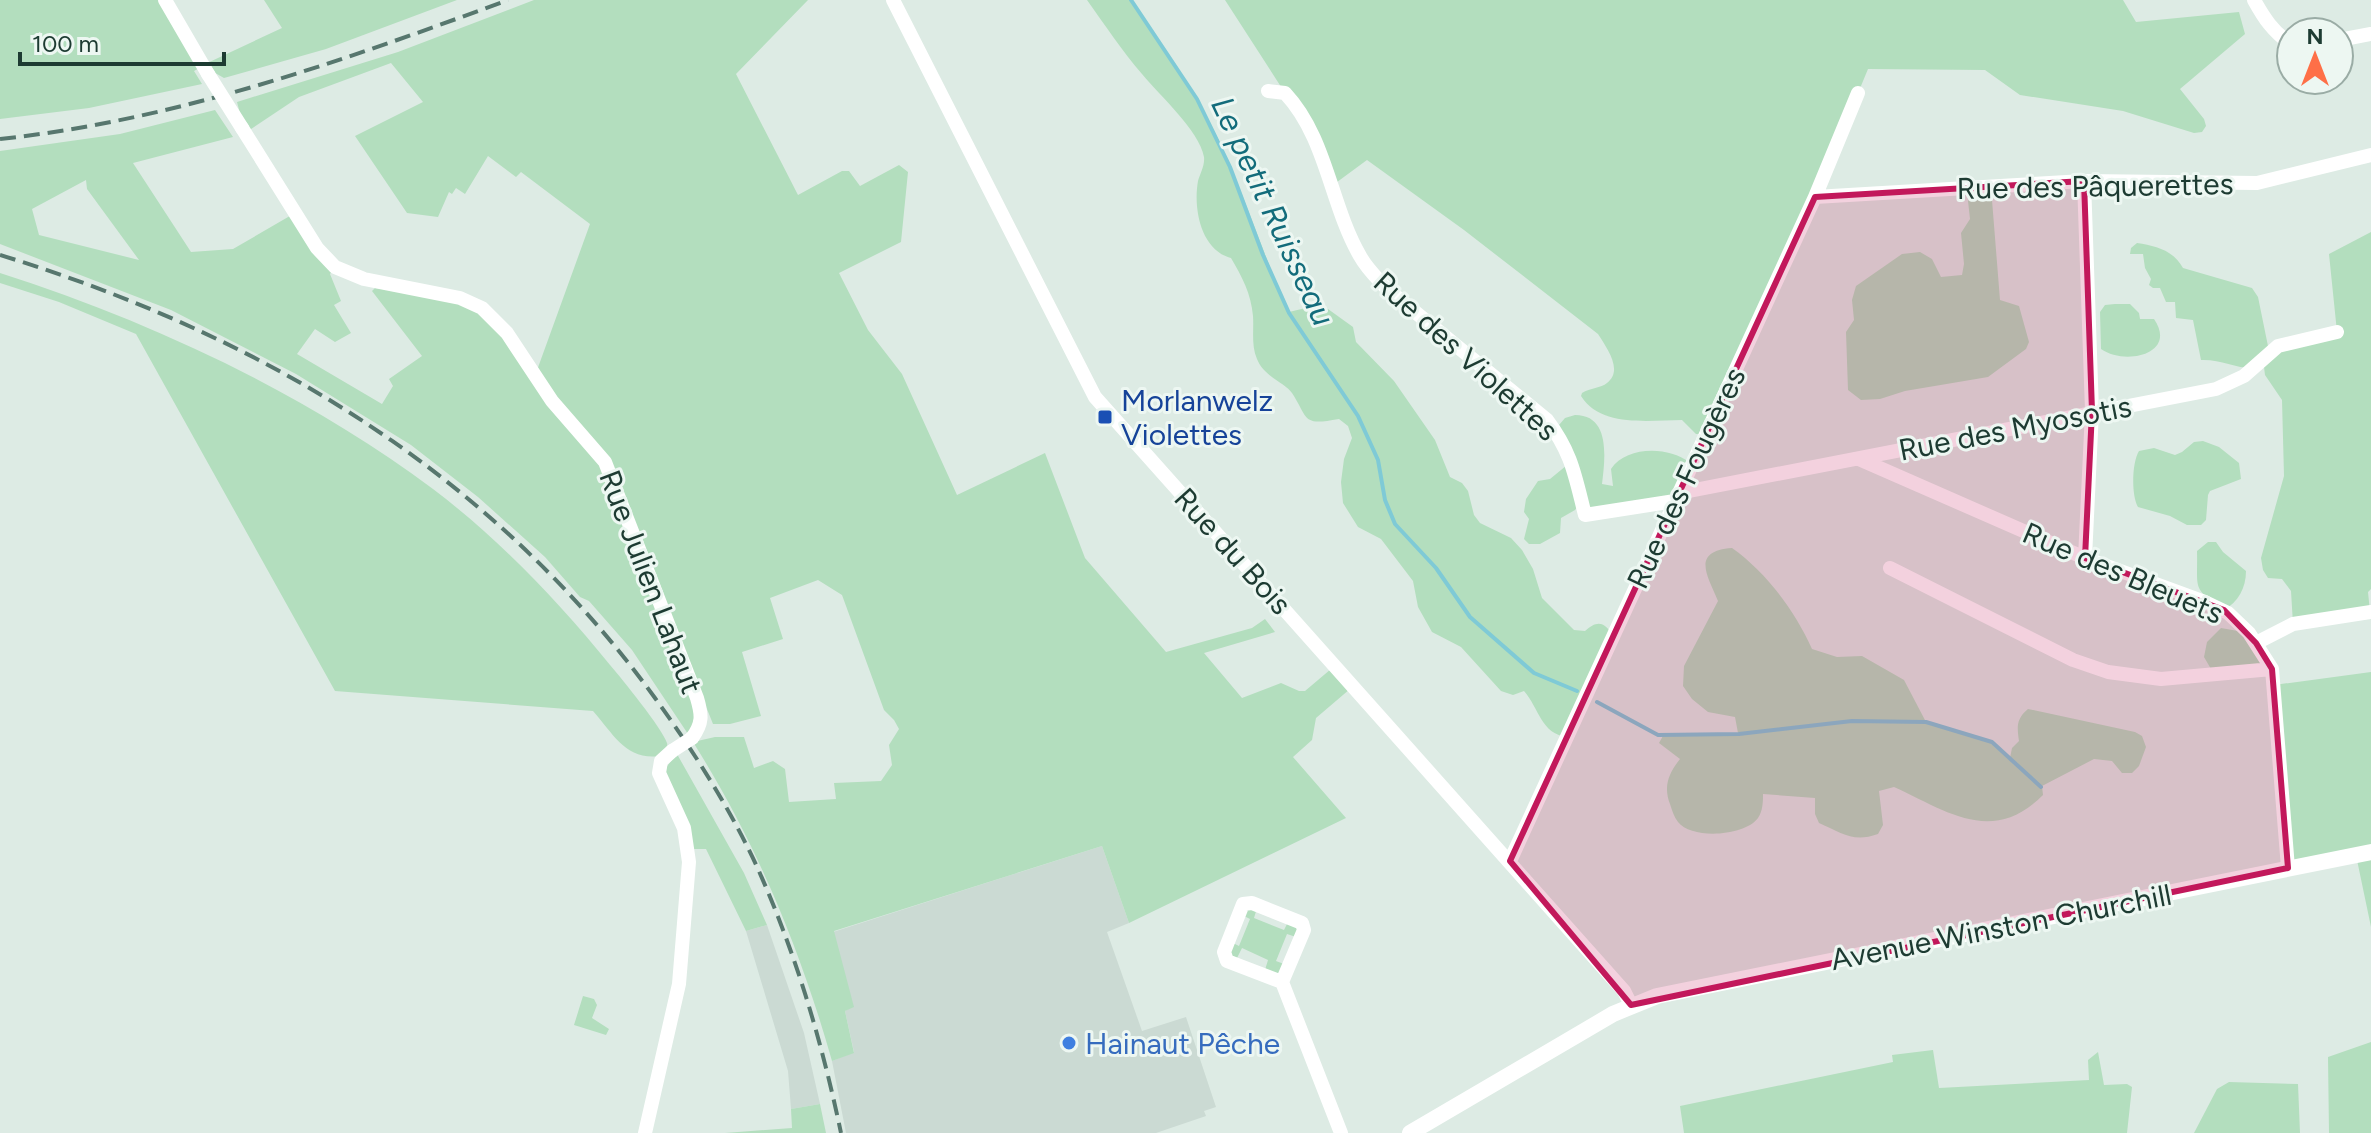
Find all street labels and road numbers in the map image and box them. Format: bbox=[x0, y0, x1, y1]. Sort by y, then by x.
street label: Rue des Pâquerettes bbox=[1956, 165, 2234, 207]
street label: Rue des Violettes bbox=[1366, 263, 1566, 449]
street label: Rue des Fougères bbox=[1619, 362, 1753, 594]
street label: Rue des Myosotis bbox=[1895, 387, 2135, 469]
street label: Rue Julien Lahaut bbox=[591, 465, 711, 699]
street label: Rue du Bois bbox=[1166, 480, 1300, 622]
street label: Rue des Bleuets bbox=[2017, 514, 2229, 632]
street label: Avenue Winston Churchill bbox=[1827, 876, 2175, 978]

